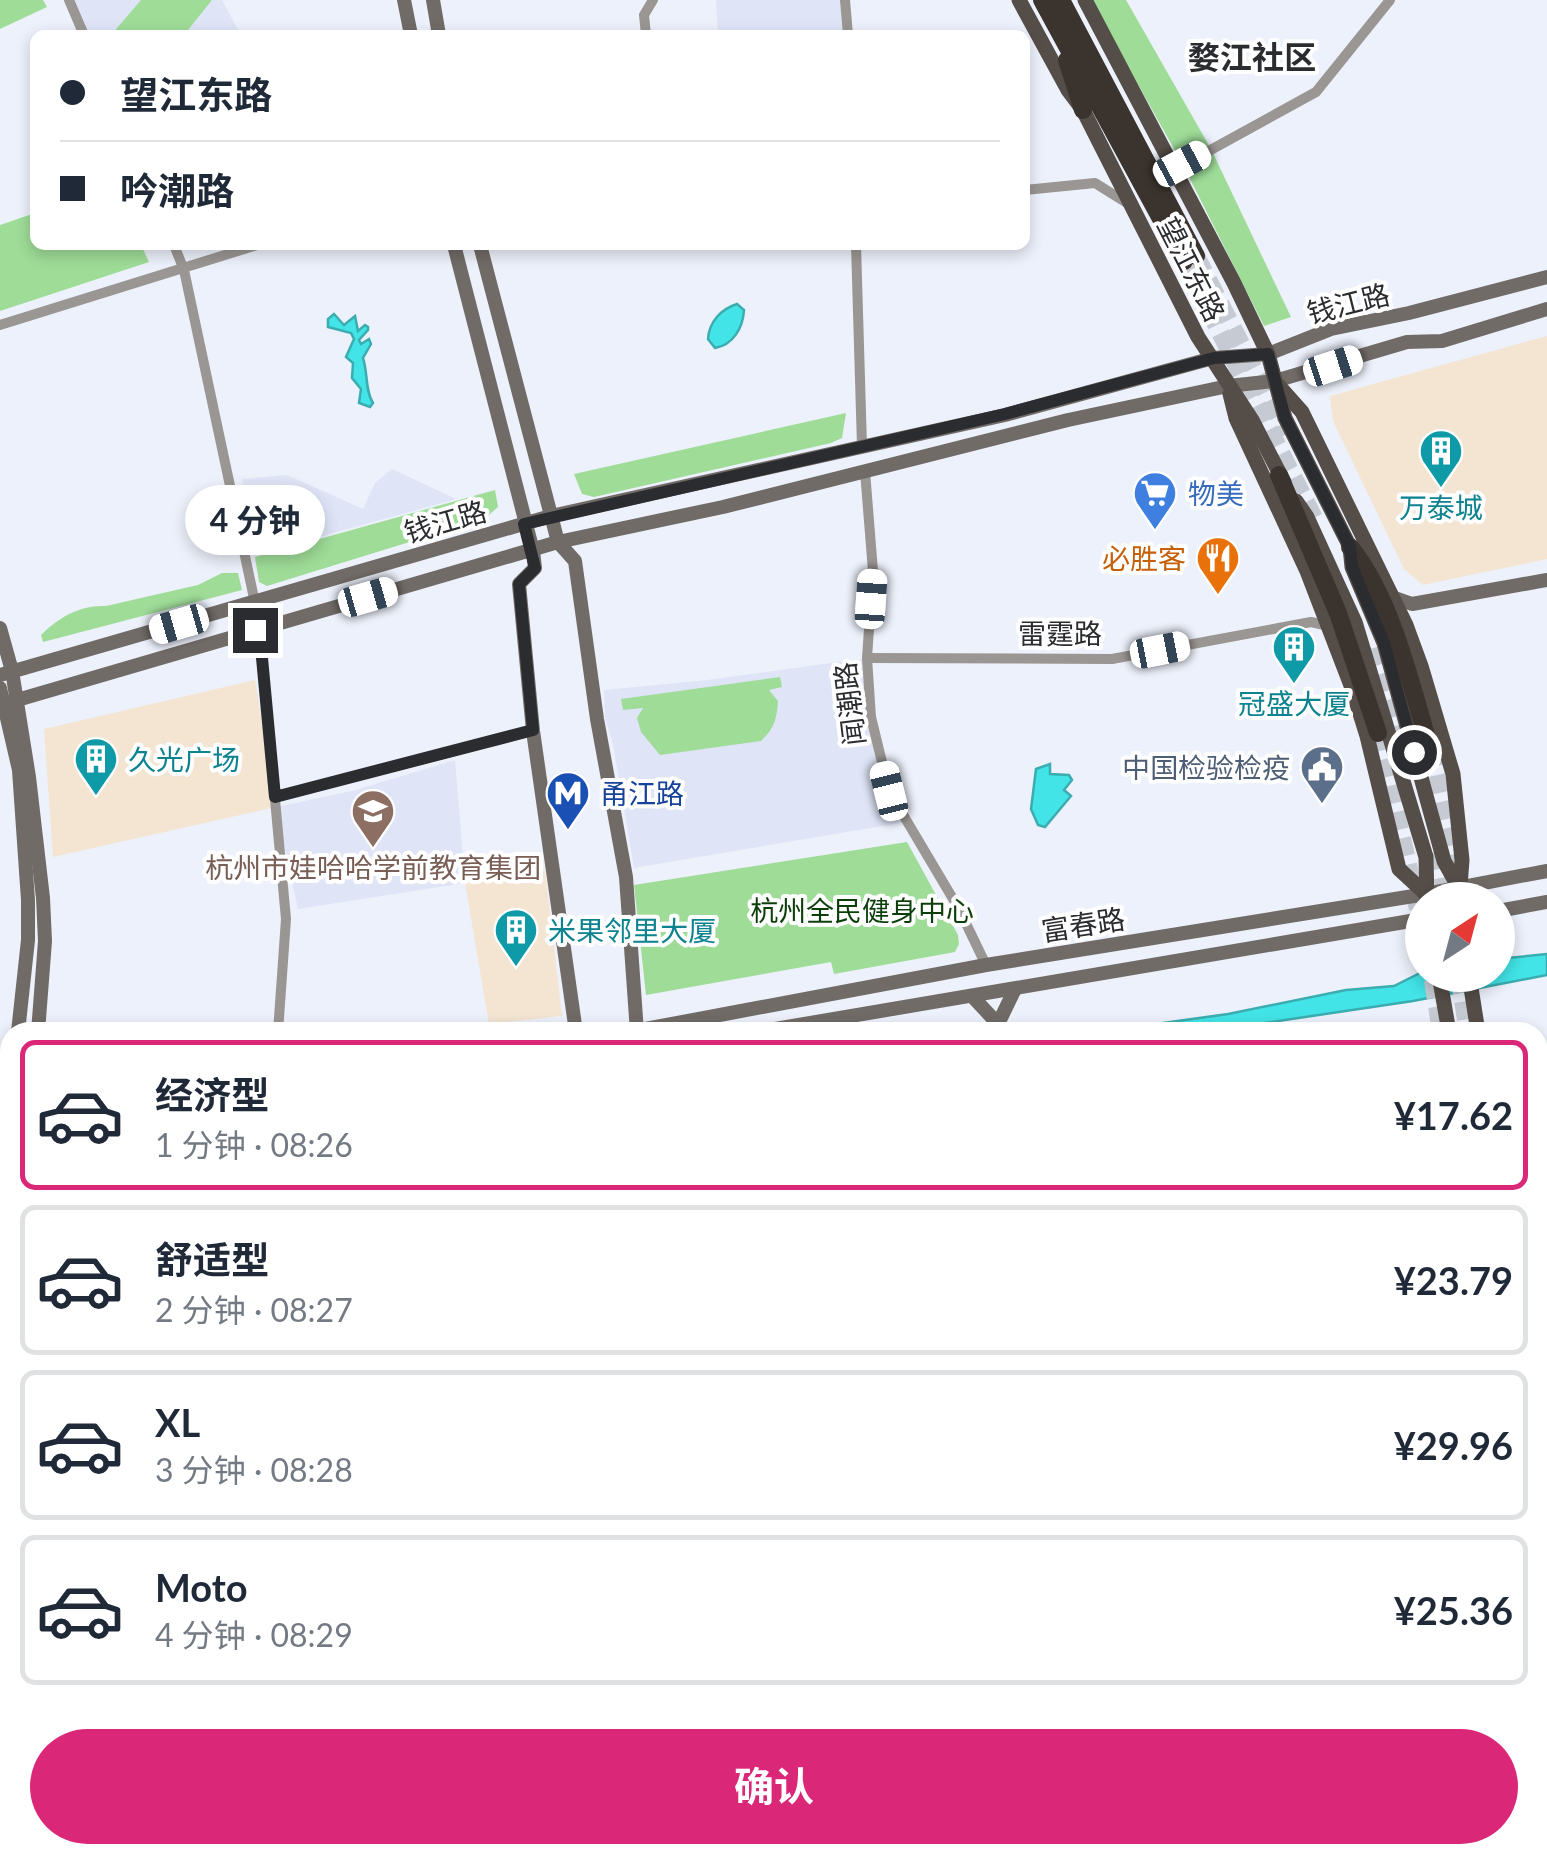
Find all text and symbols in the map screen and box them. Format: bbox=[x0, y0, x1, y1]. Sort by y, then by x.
district label: 婺江社区 bbox=[1188, 37, 1316, 76]
text: 望江东路 bbox=[120, 71, 272, 117]
car bbox=[1148, 137, 1216, 191]
text: 吟潮路 bbox=[120, 167, 234, 213]
street label: 望江东路 bbox=[1151, 211, 1233, 327]
street label: 钱江路 bbox=[1303, 276, 1393, 330]
car bbox=[1300, 342, 1366, 390]
building icon: 万泰城 bbox=[1418, 428, 1464, 489]
supermarket icon: 物美 bbox=[1132, 470, 1178, 531]
place label: 物美 bbox=[1188, 476, 1244, 510]
callout: 4 分钟 bbox=[185, 485, 325, 555]
place label: 万泰城 bbox=[1399, 490, 1483, 524]
street label: 钱江路 bbox=[400, 493, 490, 549]
text: 4 分钟 bbox=[210, 500, 300, 539]
restaurant icon: 必胜客 bbox=[1195, 535, 1241, 596]
place label: 必胜客 bbox=[1102, 541, 1186, 575]
car bbox=[854, 568, 888, 630]
car bbox=[335, 574, 401, 620]
car bbox=[146, 601, 212, 647]
route end bbox=[233, 608, 278, 653]
street label: 雷霆路 bbox=[1018, 616, 1102, 650]
building icon: 冠盛大厦 bbox=[1271, 624, 1317, 685]
car bbox=[1128, 630, 1192, 670]
street label: 闻潮路 bbox=[827, 660, 871, 748]
place label: 冠盛大厦 bbox=[1238, 686, 1350, 720]
route start bbox=[1392, 730, 1437, 775]
building icon: 久光广场 bbox=[73, 736, 119, 797]
place label: 久光广场 bbox=[128, 742, 240, 776]
public building icon: 中国检验检疫 bbox=[1299, 744, 1345, 805]
place label: 中国检验检疫 bbox=[1122, 750, 1290, 784]
car bbox=[867, 758, 911, 824]
metro station icon: 甬江路 bbox=[545, 770, 591, 831]
place label: 甬江路 bbox=[600, 776, 684, 810]
school or university icon: 杭州市娃哈哈学前教育集团 bbox=[350, 788, 396, 849]
place label: 杭州市娃哈哈学前教育集团 bbox=[205, 850, 541, 884]
north arrow bbox=[1405, 882, 1515, 992]
map controls bbox=[1405, 882, 1515, 992]
park label: 杭州全民健身中心 bbox=[750, 893, 974, 927]
street label: 富春路 bbox=[1039, 901, 1127, 947]
building icon: 米果邻里大厦 bbox=[493, 907, 539, 968]
place label: 米果邻里大厦 bbox=[548, 913, 716, 947]
icon: car bbox=[35, 1070, 125, 1160]
text: 经济型 bbox=[155, 1071, 269, 1117]
text: ¥17.62 bbox=[1394, 1092, 1513, 1138]
text: 1 分钟 · 08:26 bbox=[155, 1125, 353, 1164]
icon: car bbox=[35, 1235, 125, 1325]
text: 舒适型 bbox=[155, 1236, 269, 1282]
text: ¥23.79 bbox=[1394, 1257, 1513, 1303]
text: 2 分钟 · 08:27 bbox=[155, 1290, 353, 1329]
text: XL bbox=[155, 1399, 200, 1445]
icon: car bbox=[35, 1400, 125, 1490]
text: ¥29.96 bbox=[1394, 1422, 1513, 1468]
text: 3 分钟 · 08:28 bbox=[155, 1450, 353, 1489]
text: Moto bbox=[155, 1564, 248, 1610]
icon: car bbox=[35, 1565, 125, 1655]
text: ¥25.36 bbox=[1394, 1587, 1513, 1633]
text: 4 分钟 · 08:29 bbox=[155, 1615, 353, 1654]
button: 确认 bbox=[30, 1729, 1518, 1844]

